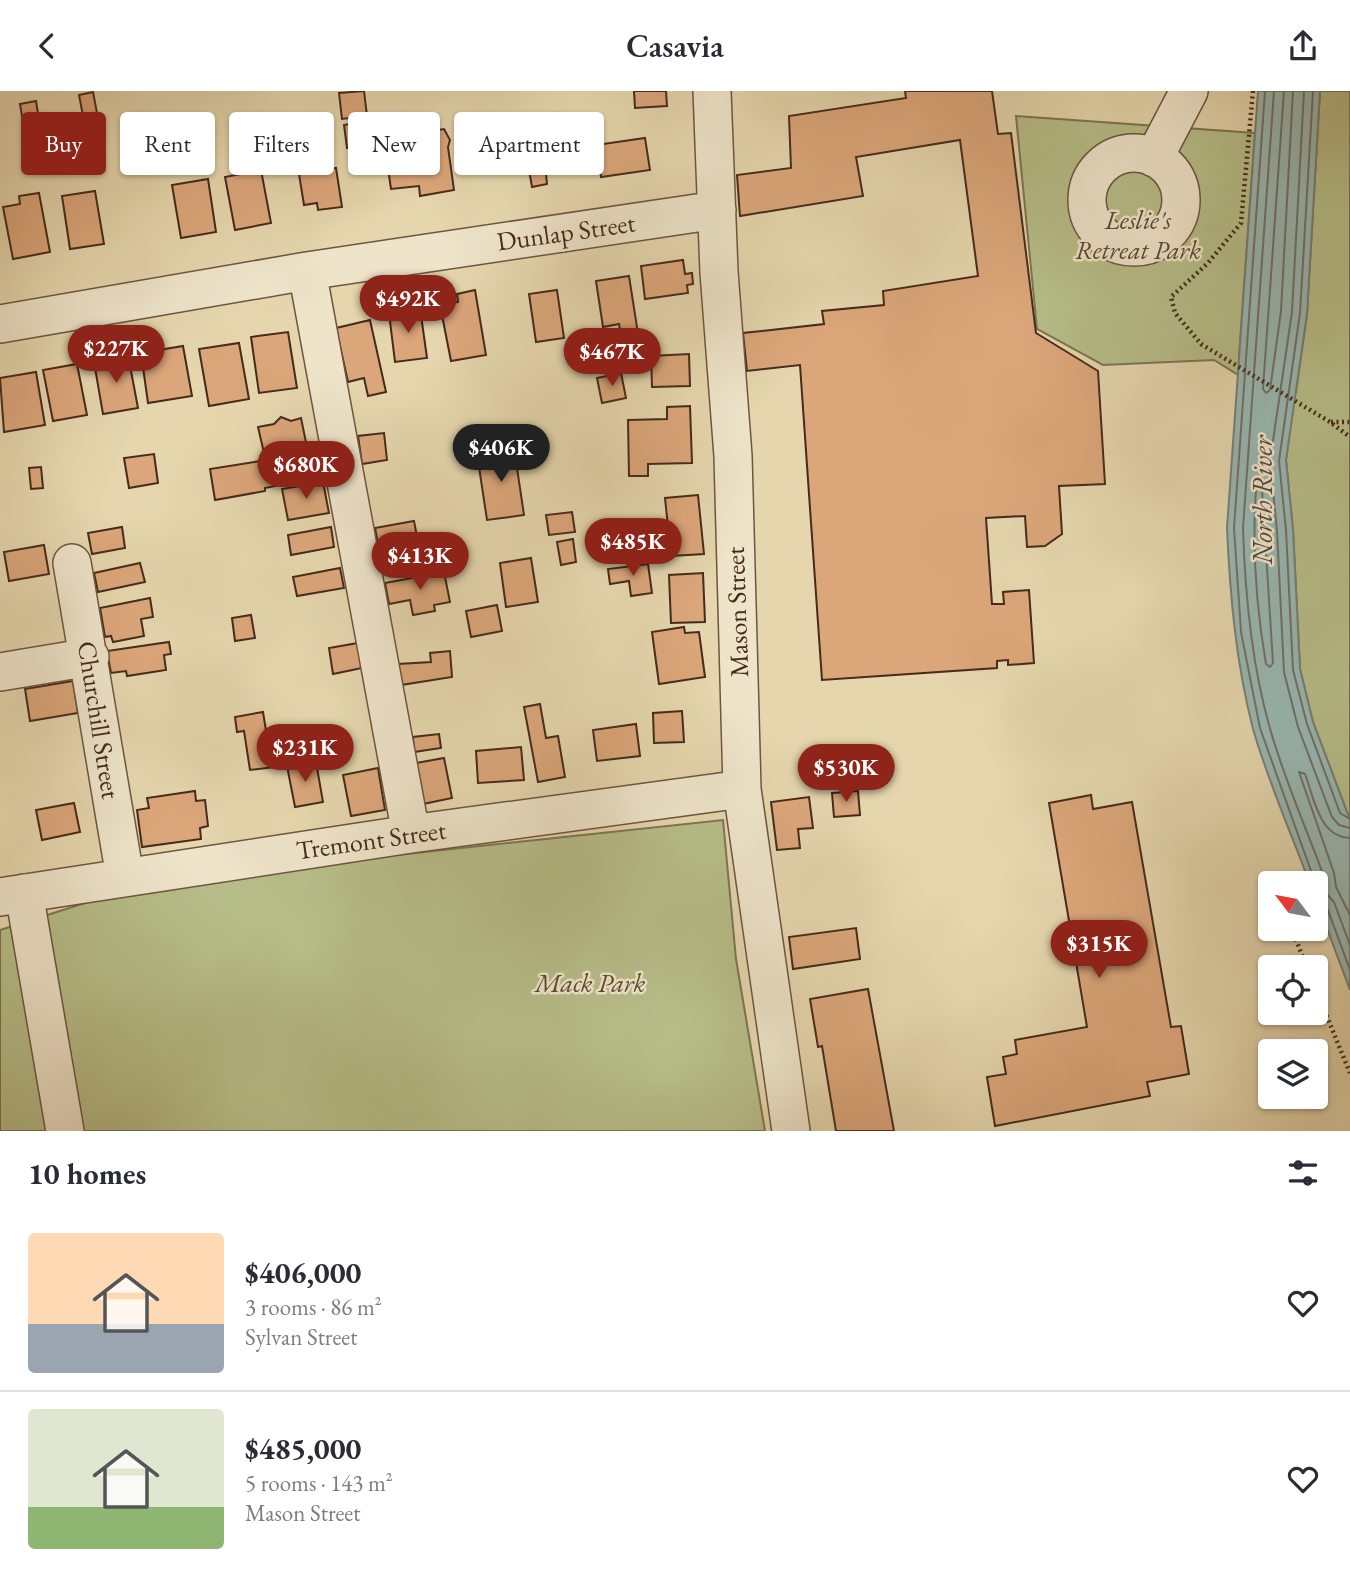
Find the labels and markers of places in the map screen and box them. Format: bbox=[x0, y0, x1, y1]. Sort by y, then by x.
pin: $492K bbox=[359, 275, 457, 335]
pin: $227K bbox=[67, 325, 165, 385]
pin: $467K bbox=[563, 329, 661, 388]
pin: $406K bbox=[452, 425, 550, 484]
pin: $680K bbox=[257, 441, 355, 501]
pin: $485K bbox=[584, 519, 682, 578]
pin: $413K bbox=[371, 533, 469, 592]
pin: $231K bbox=[256, 725, 354, 784]
pin: $530K bbox=[797, 745, 895, 804]
pin: $315K bbox=[1050, 921, 1148, 980]

